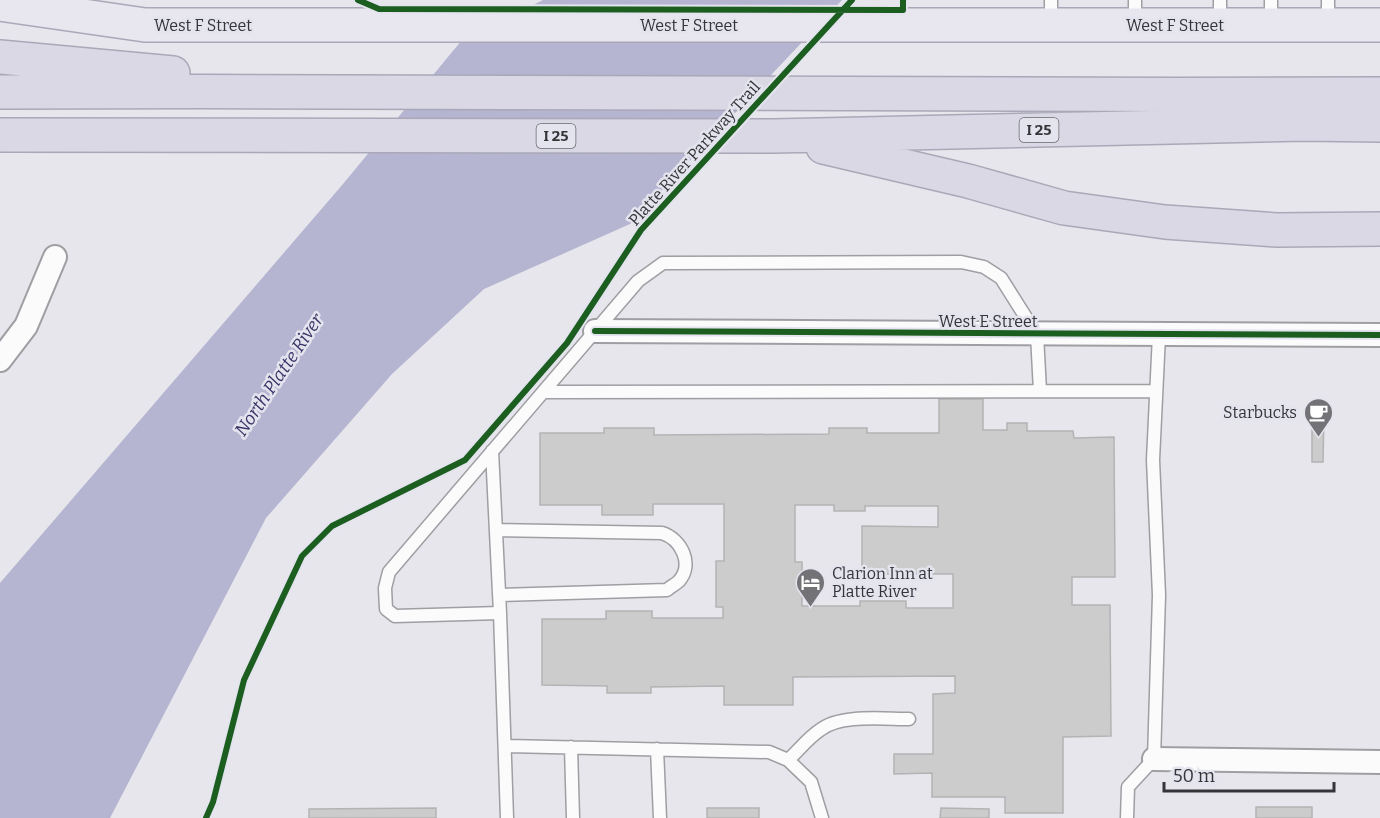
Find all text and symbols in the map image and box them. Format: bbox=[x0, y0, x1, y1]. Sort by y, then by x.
street label: West F Street bbox=[154, 16, 252, 35]
street label: West F Street bbox=[640, 16, 738, 35]
street label: West F Street bbox=[1126, 16, 1224, 35]
street label: Platte River Parkway Trail bbox=[625, 77, 764, 229]
road number: I 25 bbox=[1020, 118, 1058, 142]
road number: I 25 bbox=[536, 124, 576, 148]
water label: North Platte River bbox=[230, 309, 328, 440]
street label: West E Street bbox=[939, 312, 1038, 331]
cafe icon: Starbucks bbox=[1302, 396, 1334, 438]
place label: Starbucks bbox=[1223, 403, 1297, 422]
place label: Clarion Inn at Platte River bbox=[832, 564, 933, 601]
hotel icon: Clarion Inn at Platte River bbox=[795, 566, 827, 608]
scale bar bbox=[1164, 755, 1334, 793]
text: 50 m bbox=[1173, 765, 1215, 787]

